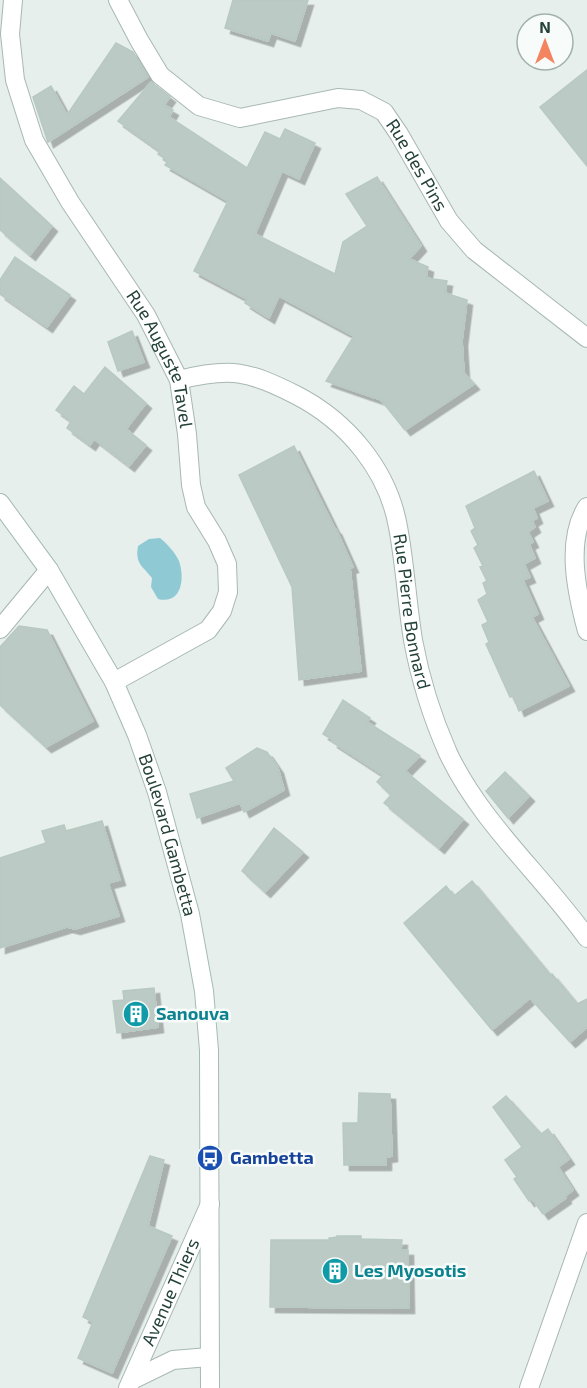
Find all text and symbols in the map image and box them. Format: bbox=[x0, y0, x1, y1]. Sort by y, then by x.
north arrow bbox=[515, 12, 575, 72]
text: N bbox=[539, 17, 551, 36]
street label: Rue des Pins bbox=[382, 114, 453, 215]
street label: Rue Auguste Tavel bbox=[122, 285, 198, 430]
street label: Rue Pierre Bonnard bbox=[389, 532, 436, 691]
street label: Boulevard Gambetta bbox=[134, 751, 202, 918]
building icon: Sanouva bbox=[121, 999, 151, 1029]
place label: Sanouva bbox=[156, 1002, 229, 1024]
bus stop icon: Gambetta bbox=[195, 1143, 225, 1173]
place label: Gambetta bbox=[230, 1146, 314, 1168]
street label: Avenue Thiers bbox=[136, 1234, 203, 1349]
building icon: Les Myosotis bbox=[320, 1256, 350, 1286]
place label: Les Myosotis bbox=[354, 1259, 466, 1281]

